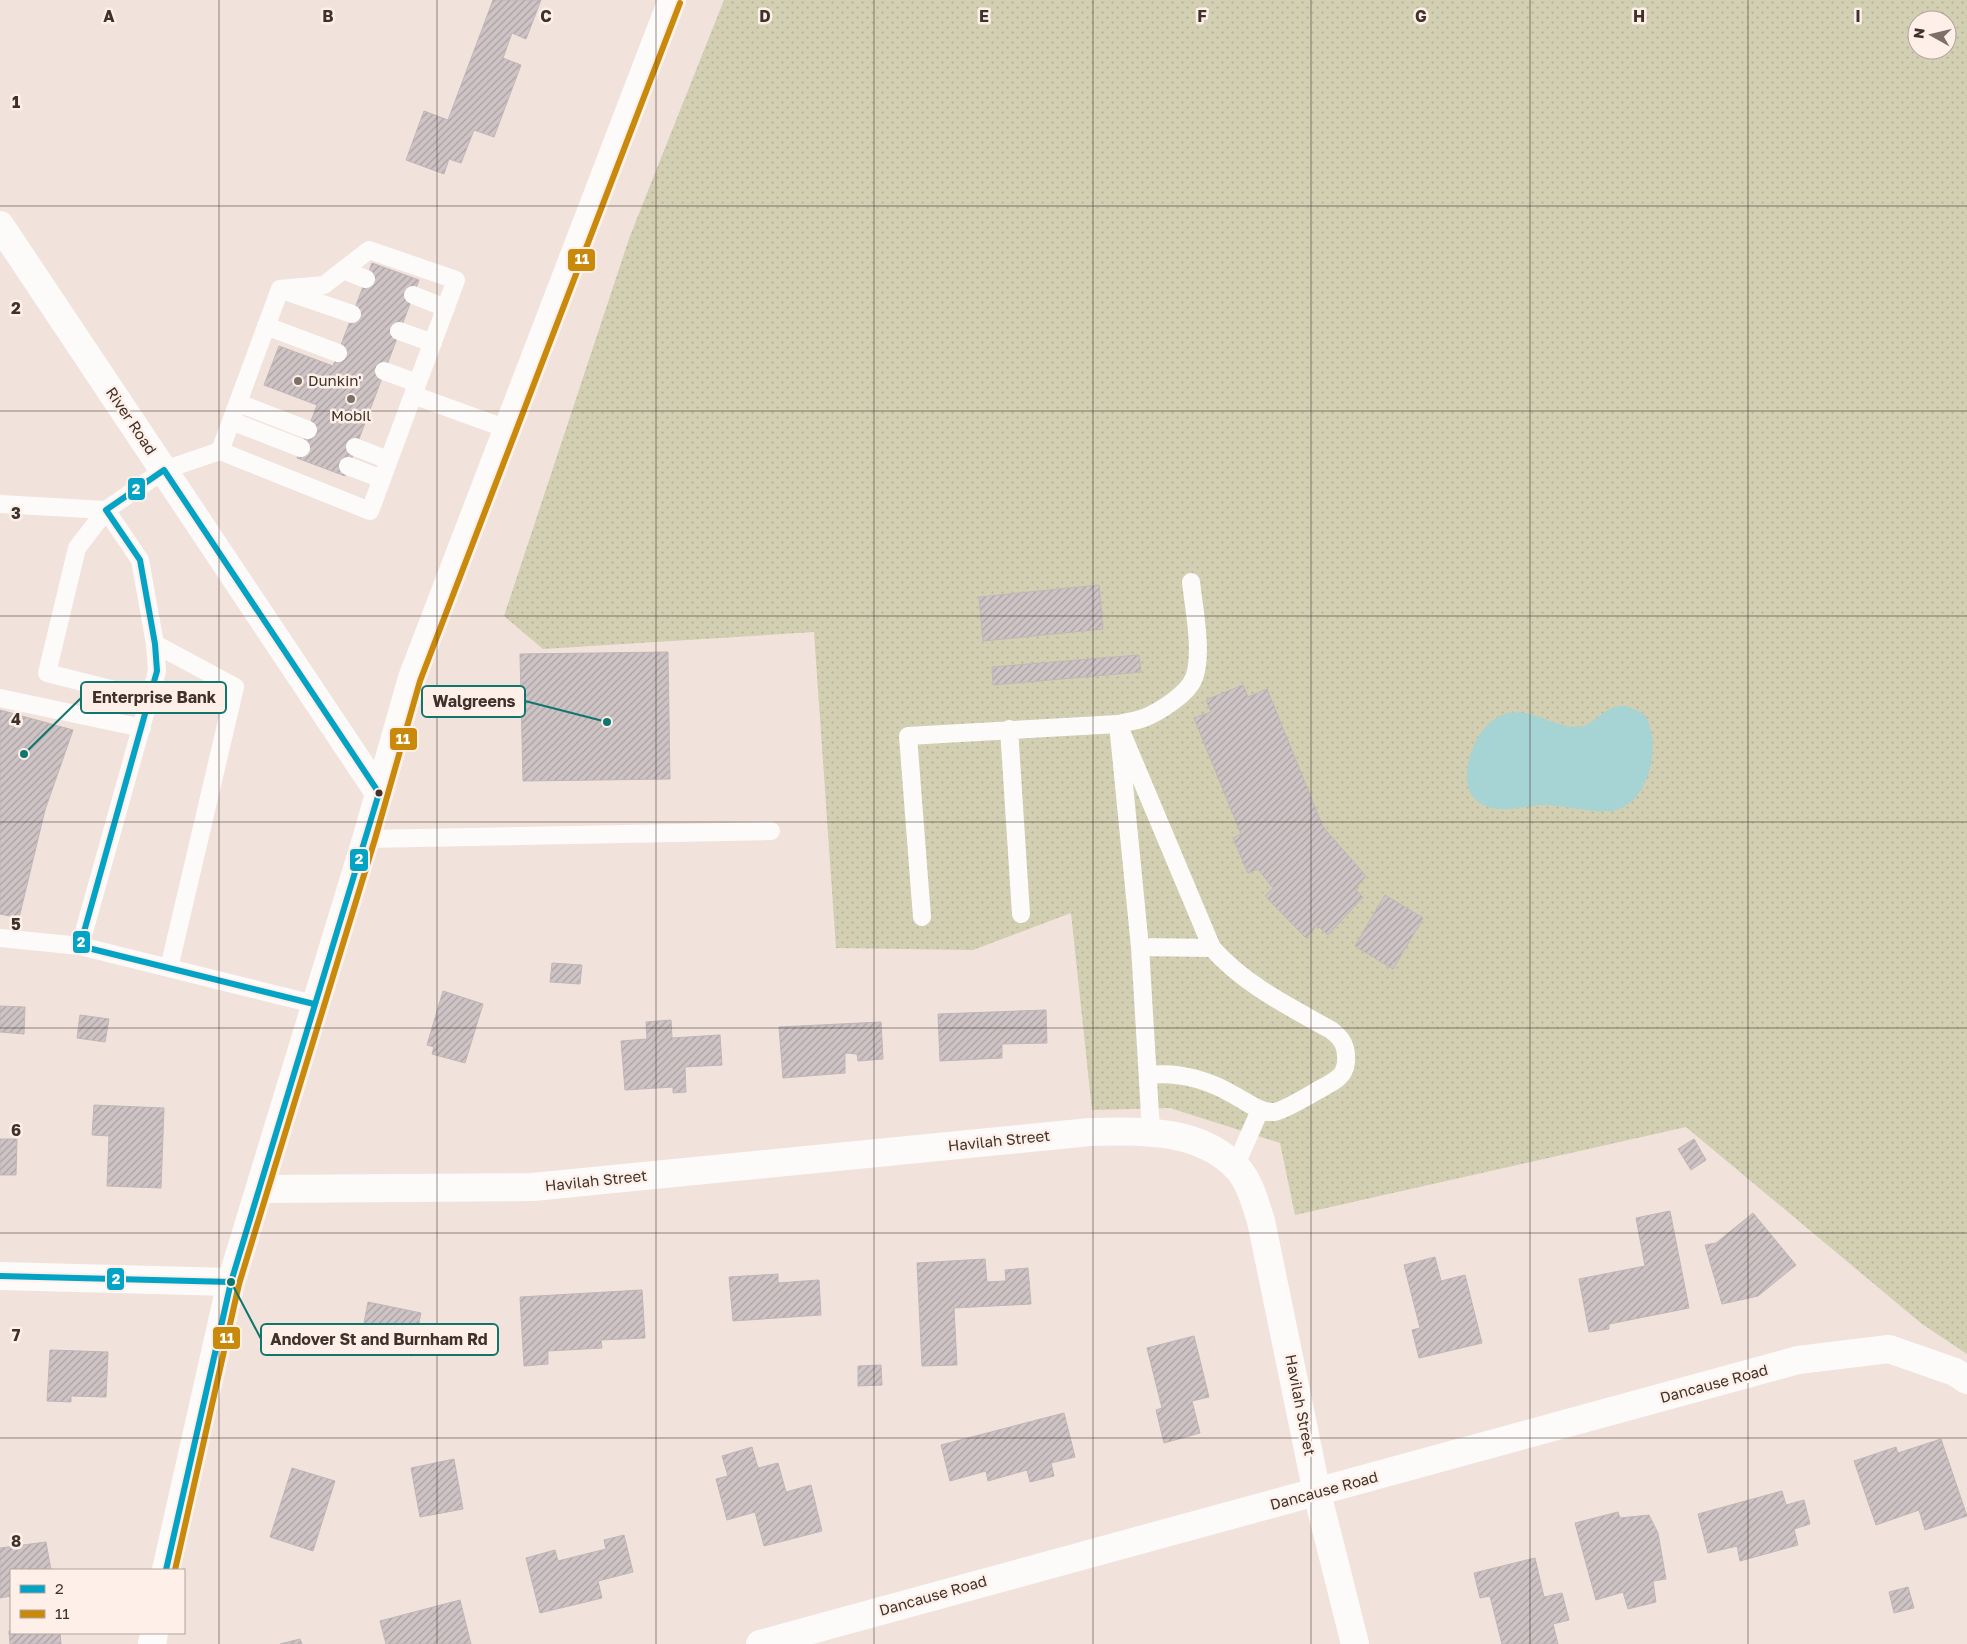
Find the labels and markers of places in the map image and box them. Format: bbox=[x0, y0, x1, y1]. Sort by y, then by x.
place label: Dunkin' bbox=[308, 371, 362, 389]
marker: Dunkin' bbox=[292, 375, 304, 387]
marker: Mobil bbox=[345, 393, 357, 405]
place label: Mobil bbox=[331, 406, 371, 424]
callout: Enterprise Bank bbox=[81, 682, 226, 713]
callout: Walgreens bbox=[422, 686, 525, 717]
unlabelled marker bbox=[374, 788, 384, 798]
callout: Andover St and Burnham Rd bbox=[261, 1324, 498, 1355]

